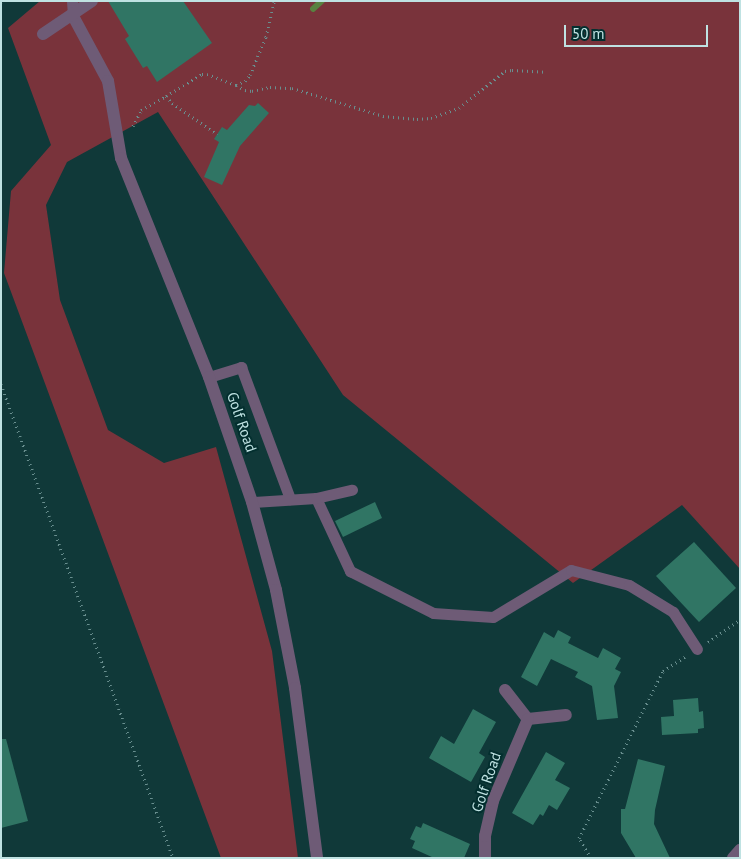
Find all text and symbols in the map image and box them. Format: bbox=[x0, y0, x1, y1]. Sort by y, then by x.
scale bar bbox=[566, 15, 710, 47]
text: 50 m bbox=[572, 24, 605, 43]
street label: Golf Road bbox=[223, 390, 261, 454]
street label: Golf Road bbox=[467, 750, 505, 814]

